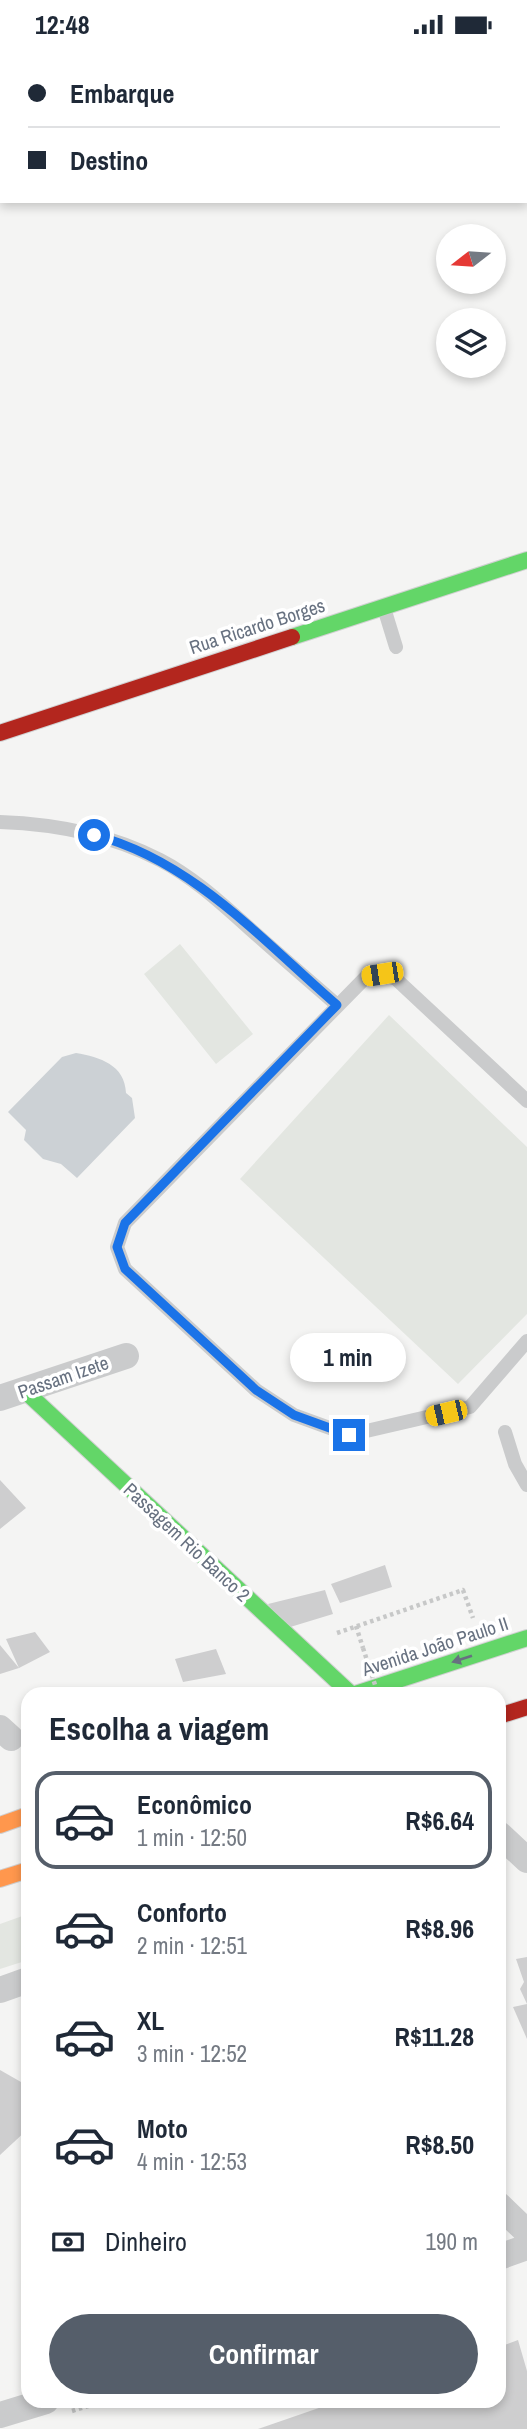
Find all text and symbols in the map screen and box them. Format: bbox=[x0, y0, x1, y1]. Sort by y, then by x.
text: 12:48 bbox=[35, 7, 90, 42]
text: Embarque bbox=[70, 76, 174, 111]
text: Destino bbox=[70, 143, 148, 178]
north arrow bbox=[436, 224, 506, 294]
map controls bbox=[436, 224, 506, 378]
button: layers bbox=[436, 308, 506, 378]
street label: Rua Ricardo Borges bbox=[186, 592, 328, 660]
route start bbox=[78, 819, 110, 851]
car bbox=[360, 960, 405, 988]
callout: 1 min bbox=[291, 1333, 407, 1383]
text: 1 min bbox=[323, 1342, 373, 1373]
street label: Passam Izete bbox=[14, 1349, 112, 1405]
car bbox=[424, 1398, 469, 1428]
route end bbox=[333, 1419, 365, 1451]
street label: Passagem Rio Banco 2 bbox=[118, 1477, 256, 1607]
street label: Avenida João Paulo II bbox=[358, 1610, 511, 1682]
one-way arrow bbox=[451, 1654, 472, 1665]
text: Escolha a viagem bbox=[49, 1707, 269, 1750]
text: Econômico bbox=[137, 1787, 252, 1822]
icon: car bbox=[53, 1789, 116, 1852]
text: R$6.64 bbox=[405, 1803, 474, 1838]
text: 1 min · 12:50 bbox=[137, 1822, 247, 1853]
text: Conforto bbox=[137, 1895, 227, 1930]
icon: car bbox=[53, 1897, 116, 1960]
text: R$8.96 bbox=[405, 1911, 474, 1946]
text: 2 min · 12:51 bbox=[137, 1930, 247, 1961]
text: XL bbox=[137, 2003, 164, 2038]
icon: car bbox=[53, 2005, 116, 2068]
text: R$11.28 bbox=[395, 2019, 474, 2054]
text: 3 min · 12:52 bbox=[137, 2038, 247, 2069]
text: Moto bbox=[137, 2111, 188, 2146]
icon: car bbox=[53, 2113, 116, 2176]
text: R$8.50 bbox=[405, 2127, 474, 2162]
text: 4 min · 12:53 bbox=[137, 2146, 247, 2177]
icon: cash bbox=[49, 2223, 87, 2261]
text: Dinheiro bbox=[105, 2224, 187, 2259]
text: 190 m bbox=[426, 2226, 478, 2257]
button: Confirmar bbox=[49, 2314, 478, 2394]

